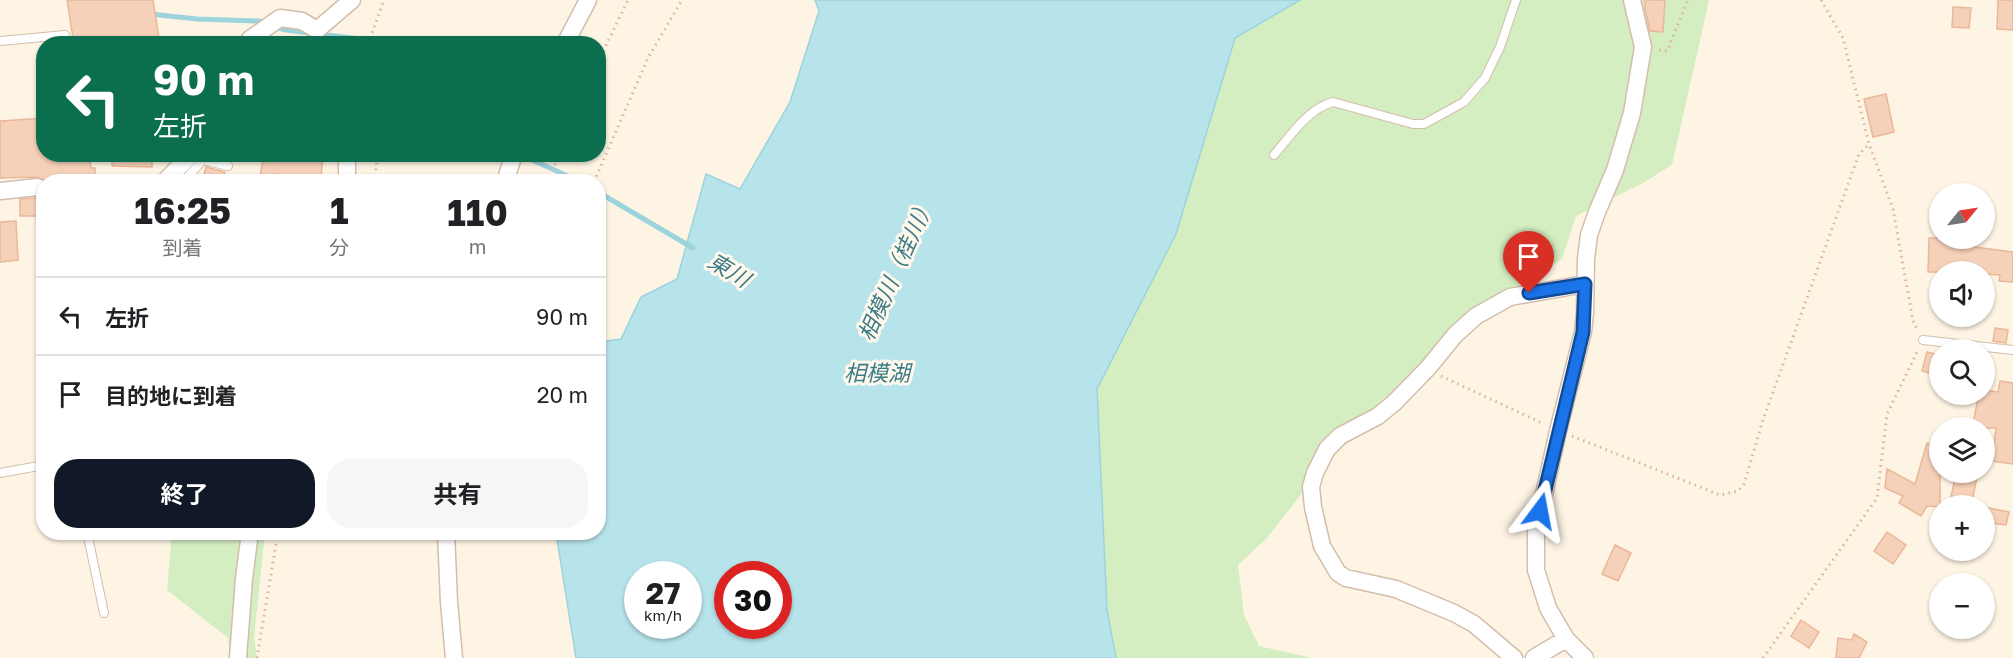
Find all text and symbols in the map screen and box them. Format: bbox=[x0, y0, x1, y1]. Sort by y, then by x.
text: 90 m bbox=[153, 54, 254, 104]
icon: left bbox=[54, 60, 132, 138]
text: 左折 bbox=[153, 110, 207, 142]
north arrow bbox=[1929, 183, 1995, 249]
map controls bbox=[1929, 183, 1995, 639]
text: 16:25 bbox=[134, 189, 231, 232]
text: 1 bbox=[330, 189, 348, 232]
text: 110 bbox=[447, 191, 508, 234]
water label: 相模川（桂川） bbox=[852, 193, 939, 345]
pin bbox=[1503, 231, 1554, 293]
text: m bbox=[469, 234, 486, 258]
text: 到着 bbox=[163, 235, 203, 259]
text: 分 bbox=[329, 235, 349, 259]
icon: arrive bbox=[1512, 240, 1545, 273]
water label: 東川 bbox=[703, 247, 757, 294]
button: sound bbox=[1929, 261, 1995, 327]
icon: left bbox=[54, 300, 87, 333]
text: 90 m bbox=[536, 303, 588, 330]
text: 左折 bbox=[105, 304, 149, 331]
button: search bbox=[1929, 339, 1995, 405]
water label: 相模湖 bbox=[844, 359, 913, 386]
icon: arrive bbox=[54, 378, 87, 411]
text: 20 m bbox=[537, 381, 588, 408]
text: 目的地に到着 bbox=[105, 382, 237, 409]
button: layers bbox=[1929, 417, 1995, 483]
button: 終了 bbox=[54, 459, 315, 528]
button: 共有 bbox=[327, 459, 588, 528]
position arrow bbox=[1508, 479, 1572, 543]
button: + bbox=[1929, 495, 1995, 561]
speed limit sign: 30 bbox=[714, 561, 792, 639]
button: − bbox=[1929, 573, 1995, 639]
text: 27 bbox=[646, 575, 680, 611]
text: km/h bbox=[644, 606, 682, 624]

